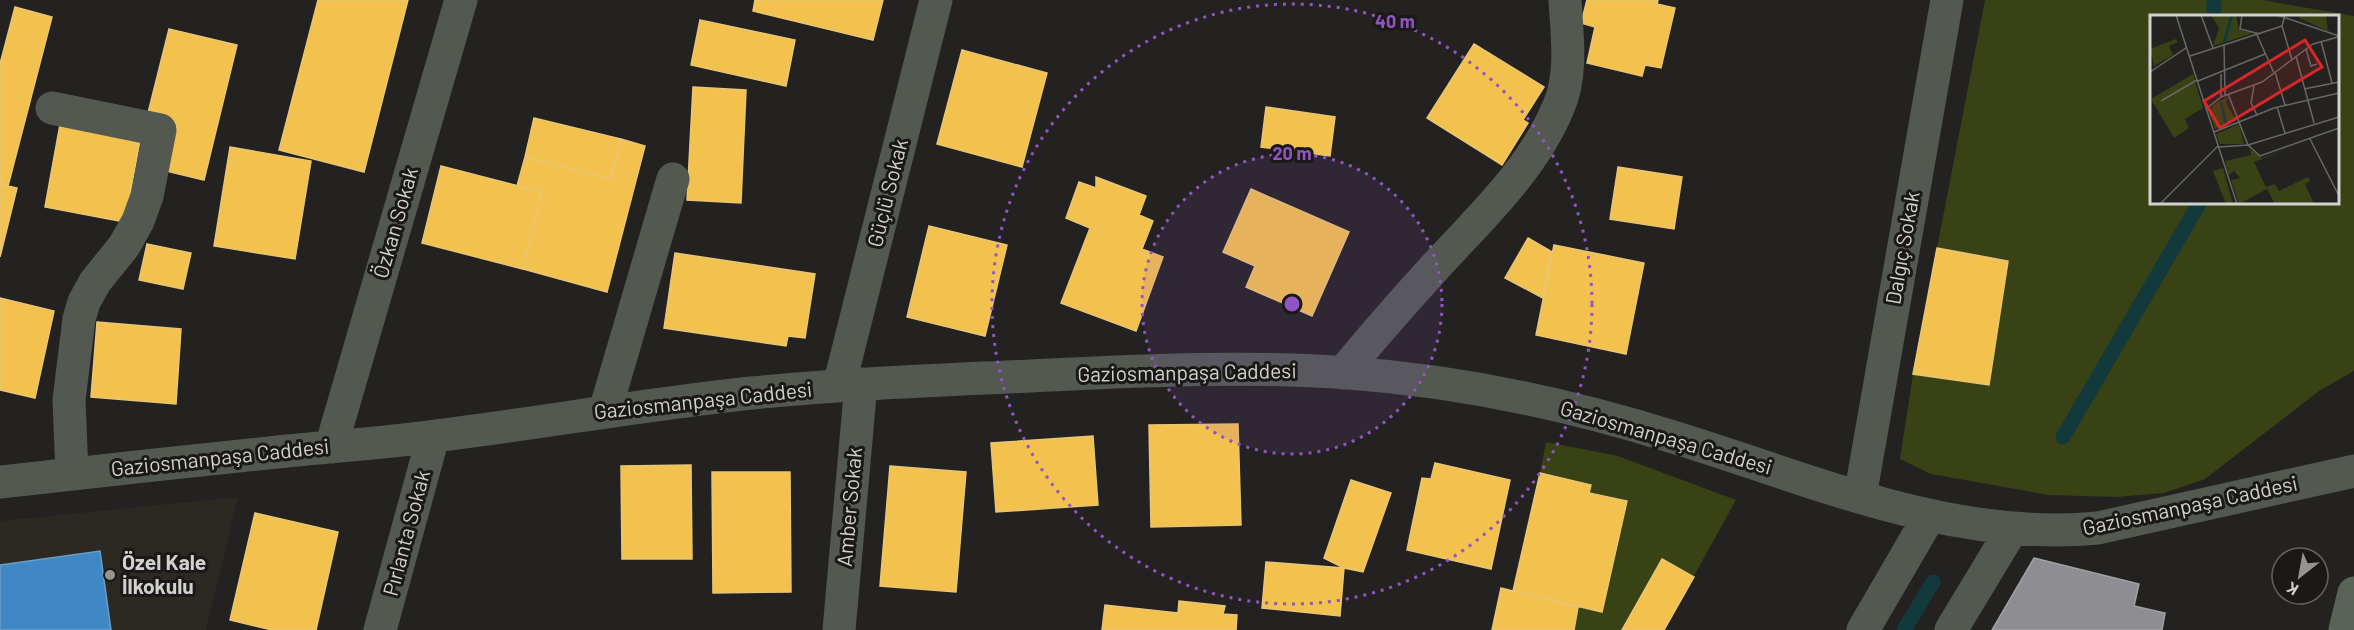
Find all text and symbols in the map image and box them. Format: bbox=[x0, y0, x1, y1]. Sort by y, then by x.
text: 40 m bbox=[1375, 10, 1415, 32]
inset map bbox=[2150, 15, 2339, 204]
street label: Güçlü Sokak bbox=[861, 136, 912, 249]
text: 20 m bbox=[1273, 142, 1311, 164]
street label: Özkan Sokak bbox=[367, 164, 422, 281]
street label: Dalgıç Sokak bbox=[1879, 189, 1924, 306]
centre of rings bbox=[1282, 294, 1302, 314]
street label: Gaziosmanpaşa Caddesi bbox=[1077, 357, 1297, 386]
street label: Gaziosmanpaşa Caddesi bbox=[593, 376, 813, 423]
street label: Gaziosmanpaşa Caddesi bbox=[1558, 394, 1775, 479]
street label: Gaziosmanpaşa Caddesi bbox=[110, 433, 330, 480]
street label: Amber Sokak bbox=[831, 446, 866, 568]
street label: Pırlanta Sokak bbox=[377, 467, 434, 598]
street label: Gaziosmanpaşa Caddesi bbox=[2080, 470, 2300, 540]
north arrow bbox=[2270, 546, 2330, 606]
place label: Özel Kale İlkokulu bbox=[122, 549, 206, 598]
marker: Özel Kale İlkokulu bbox=[103, 568, 117, 582]
text: K bbox=[2283, 579, 2301, 600]

